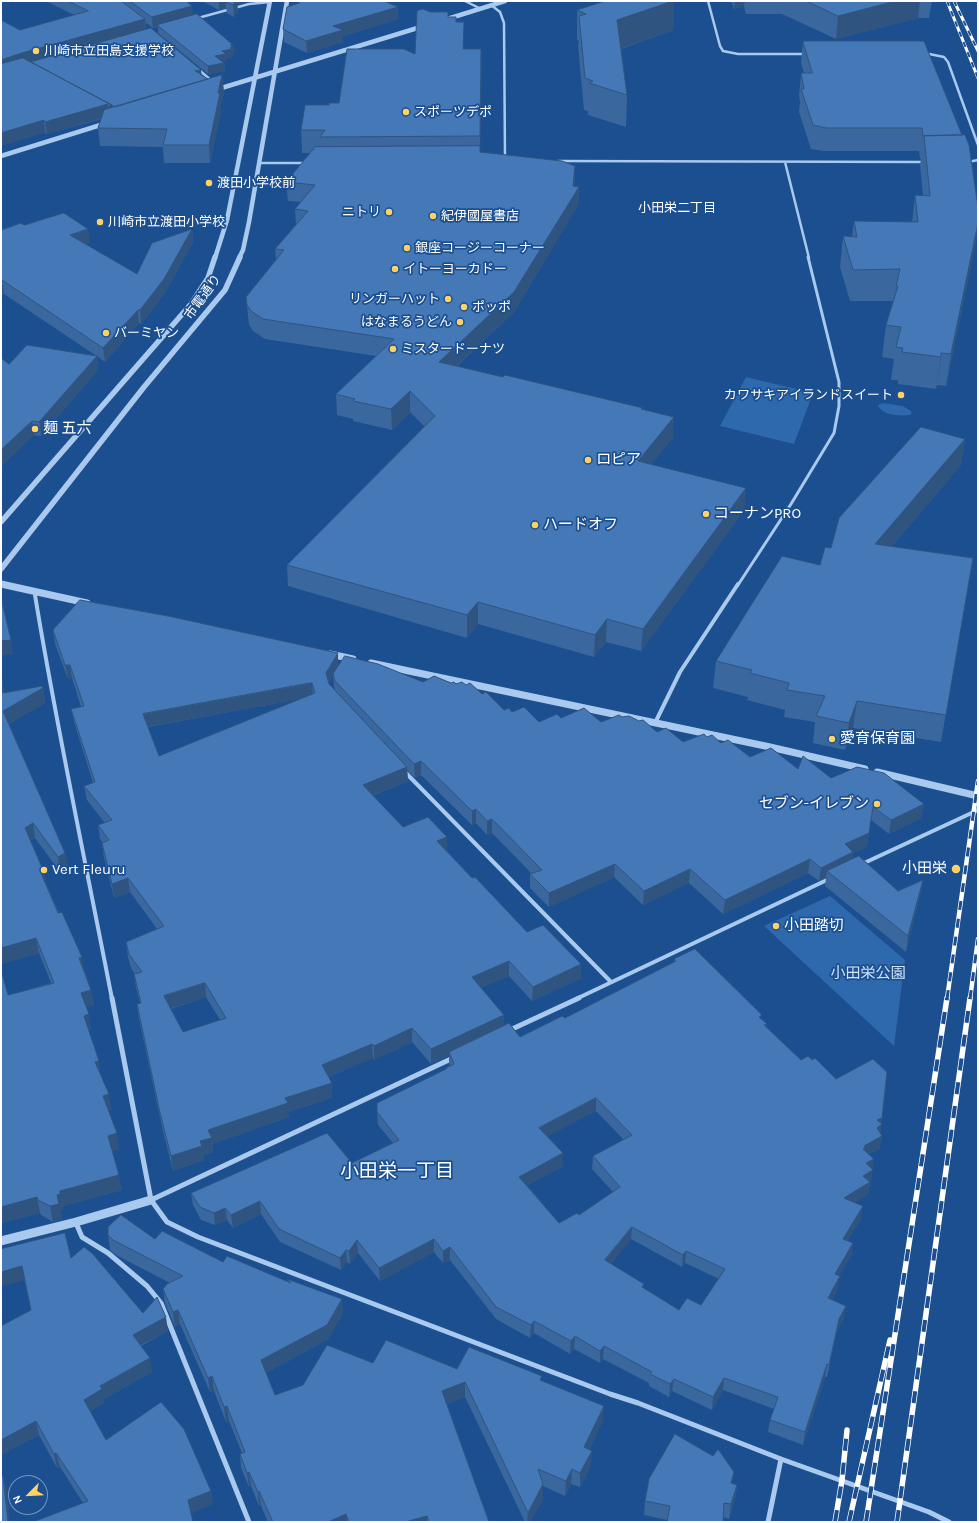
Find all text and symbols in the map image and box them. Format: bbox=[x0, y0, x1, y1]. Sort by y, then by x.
place label: 川崎市立田島支援学校 bbox=[44, 43, 174, 59]
marker: 川崎市立田島支援学校 bbox=[31, 46, 41, 56]
place label: スポーツデポ bbox=[414, 104, 492, 120]
marker: スポーツデポ bbox=[401, 107, 411, 117]
place label: 渡田小学校前 bbox=[217, 175, 295, 191]
marker: 渡田小学校前 bbox=[204, 178, 214, 188]
district label: 小田栄二丁目 bbox=[638, 200, 716, 216]
place label: ニトリ bbox=[342, 204, 381, 220]
marker: ニトリ bbox=[384, 207, 394, 217]
place label: 紀伊國屋書店 bbox=[441, 208, 519, 224]
marker: 紀伊國屋書店 bbox=[428, 211, 438, 221]
place label: 川崎市立渡田小学校 bbox=[108, 214, 225, 230]
marker: 川崎市立渡田小学校 bbox=[95, 217, 105, 227]
place label: 銀座コージーコーナー bbox=[415, 240, 545, 256]
marker: 銀座コージーコーナー bbox=[402, 243, 412, 253]
place label: イトーヨーカドー bbox=[403, 261, 507, 277]
marker: イトーヨーカドー bbox=[390, 264, 400, 274]
street label: 市電通り bbox=[181, 271, 225, 323]
place label: リンガーハット bbox=[349, 291, 440, 307]
marker: リンガーハット bbox=[443, 294, 453, 304]
place label: ポッポ bbox=[472, 299, 511, 315]
marker: ポッポ bbox=[459, 302, 469, 312]
place label: はなまるうどん bbox=[361, 314, 452, 330]
marker: はなまるうどん bbox=[455, 317, 465, 327]
place label: バーミヤン bbox=[114, 325, 179, 341]
marker: バーミヤン bbox=[101, 328, 111, 338]
place label: ミスタードーナツ bbox=[401, 341, 505, 357]
marker: ミスタードーナツ bbox=[388, 344, 398, 354]
place label: カワサキアイランドスイート bbox=[724, 387, 893, 403]
marker: カワサキアイランドスイート bbox=[896, 390, 906, 400]
place label: 麺 五六 bbox=[43, 420, 92, 438]
marker: 麺 五六 bbox=[30, 424, 40, 434]
place label: ロピア bbox=[596, 451, 641, 469]
marker: ロピア bbox=[583, 455, 593, 465]
place label: コーナンPRO bbox=[714, 505, 801, 523]
marker: コーナンPRO bbox=[701, 509, 711, 519]
place label: ハードオフ bbox=[543, 516, 618, 534]
marker: ハードオフ bbox=[530, 520, 540, 530]
place label: 愛育保育園 bbox=[840, 730, 915, 748]
marker: 愛育保育園 bbox=[827, 734, 837, 744]
place label: セブン-イレブン bbox=[759, 795, 869, 813]
marker: セブン-イレブン bbox=[872, 799, 882, 809]
place label: 小田栄 bbox=[902, 860, 947, 878]
place label: Vert Fleuru bbox=[52, 861, 126, 879]
marker: 小田栄 bbox=[950, 863, 962, 875]
marker: Vert Fleuru bbox=[39, 865, 49, 875]
place label: 小田踏切 bbox=[784, 917, 844, 935]
marker: 小田踏切 bbox=[771, 921, 781, 931]
park label: 小田栄公園 bbox=[831, 965, 905, 983]
district label: 小田栄一丁目 bbox=[340, 1161, 454, 1183]
north arrow bbox=[8, 1475, 48, 1515]
text: N bbox=[10, 1493, 25, 1506]

